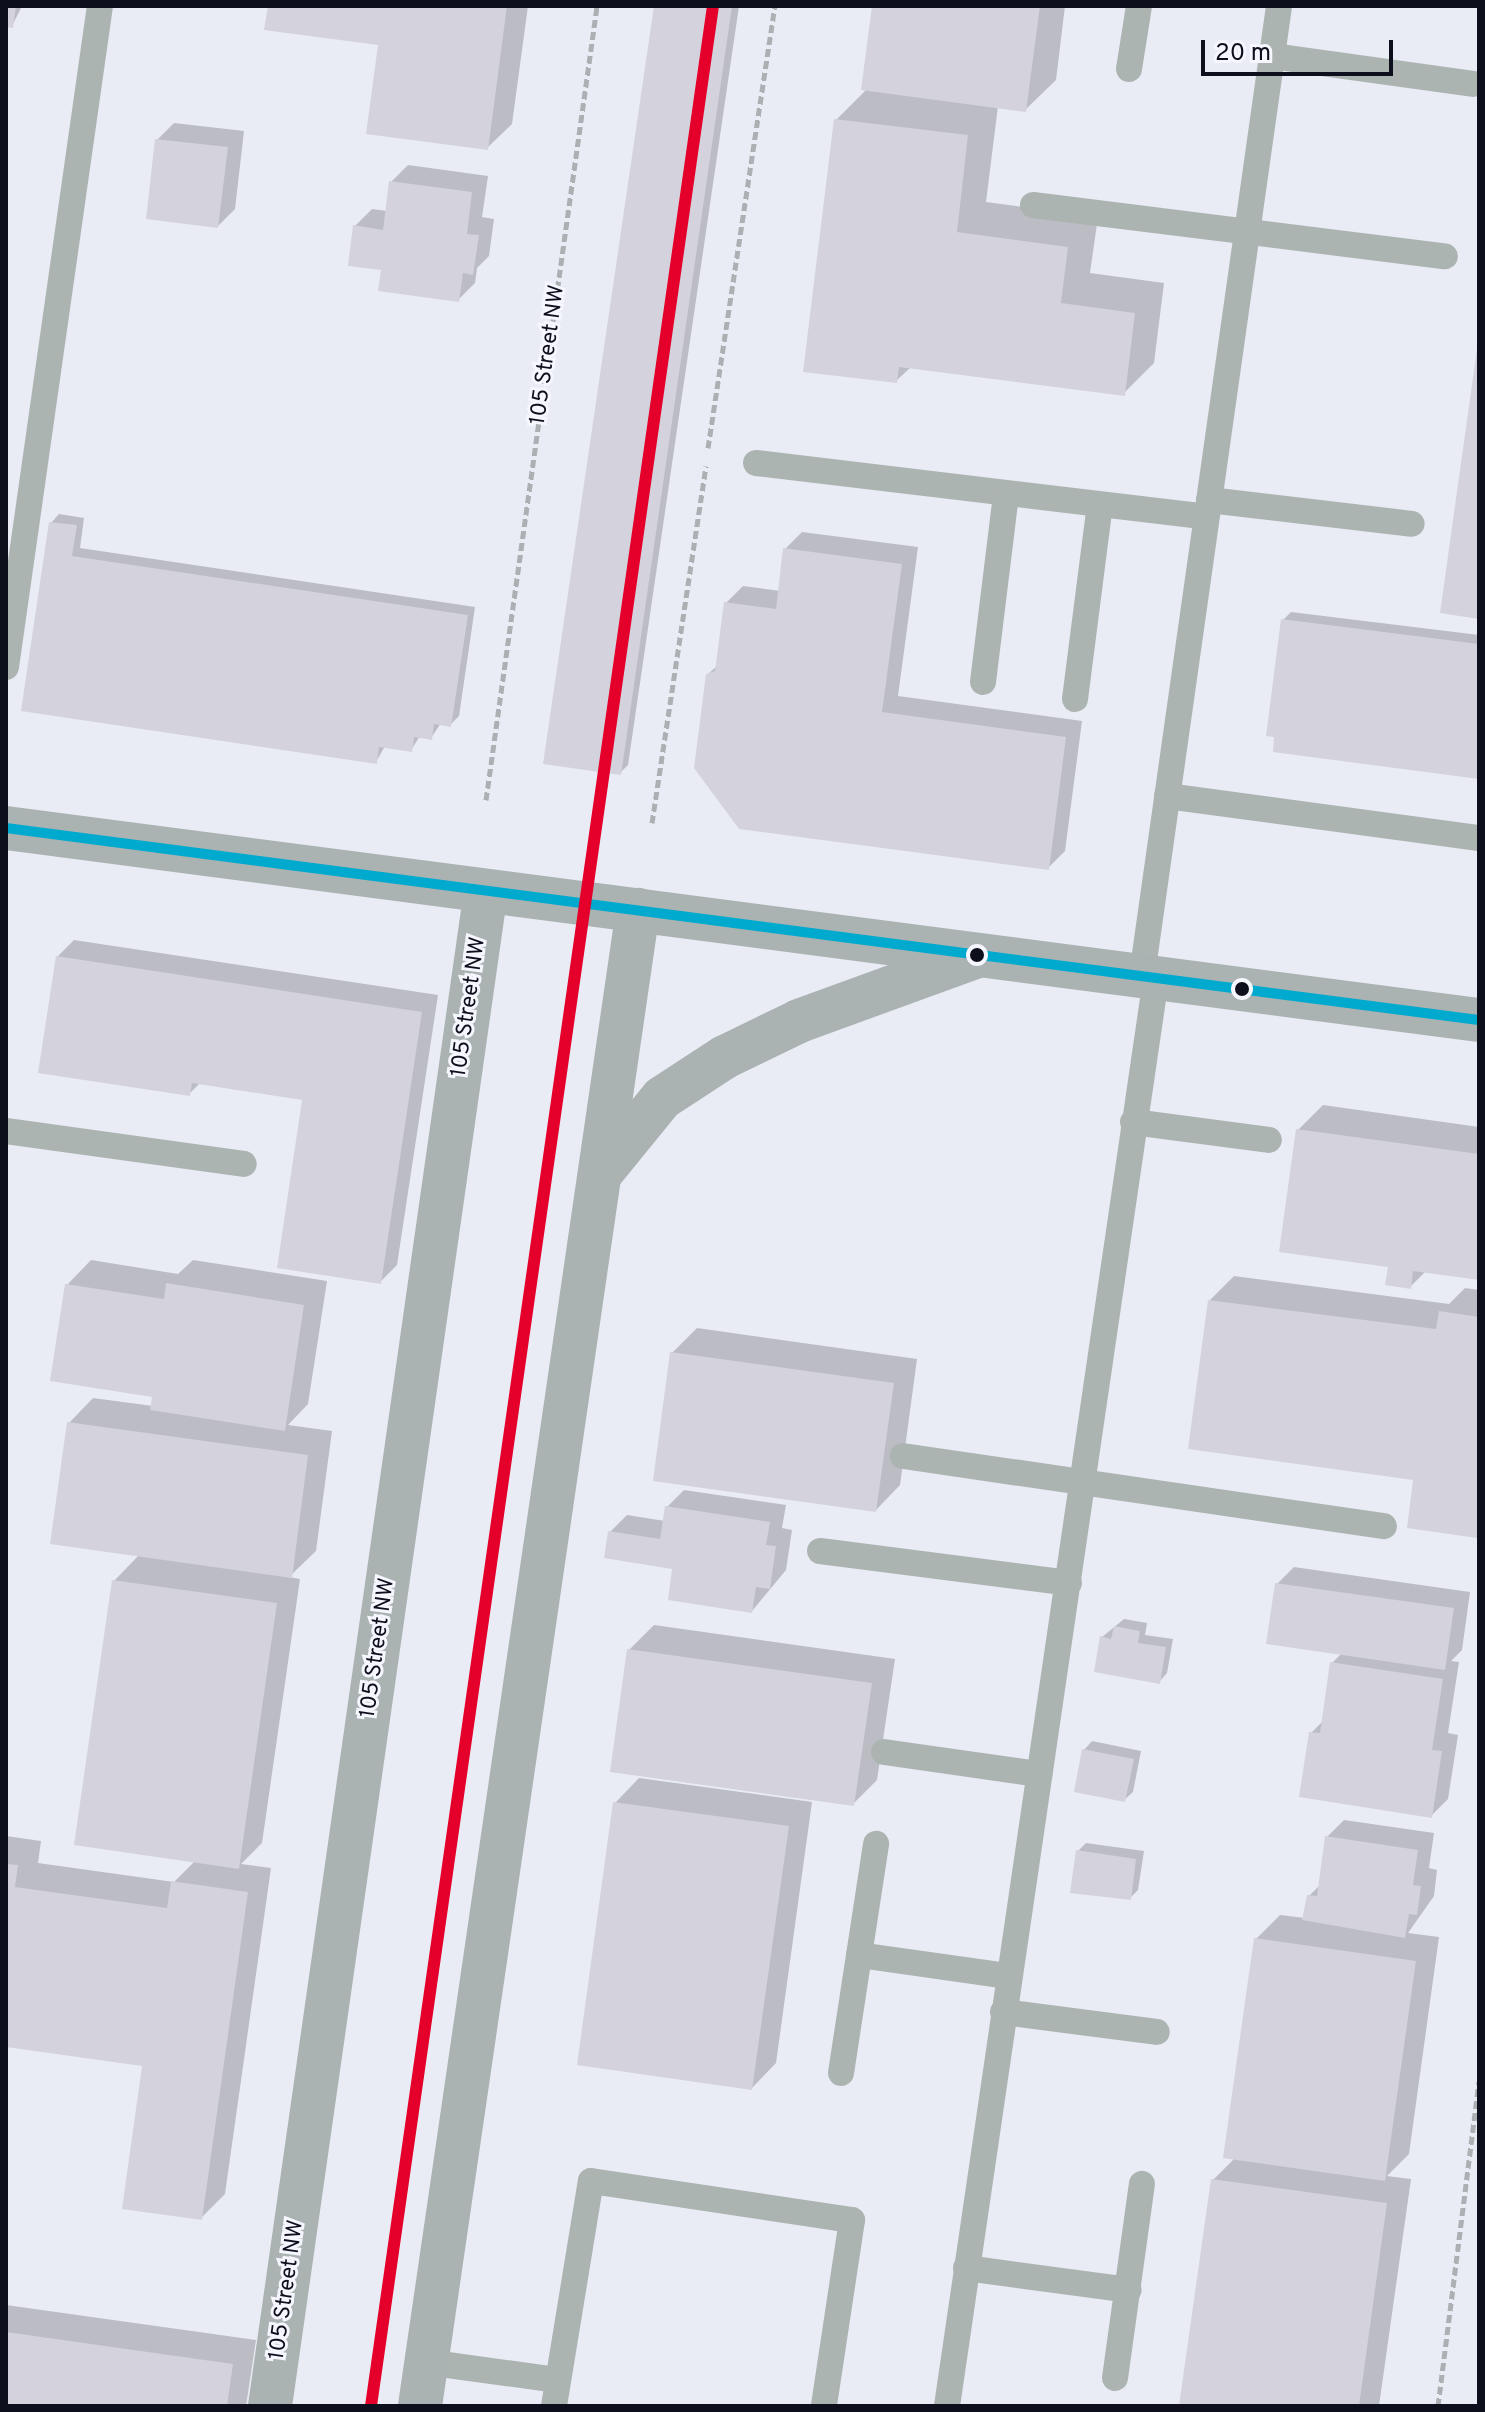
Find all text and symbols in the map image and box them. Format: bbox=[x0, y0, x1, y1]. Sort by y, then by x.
scale bar bbox=[1205, 24, 1397, 74]
text: 20 m bbox=[1215, 39, 1271, 69]
street label: 105 Street NW bbox=[525, 283, 571, 427]
street label: 105 Street NW bbox=[446, 935, 492, 1079]
unlabelled marker bbox=[969, 947, 985, 963]
unlabelled marker bbox=[1234, 981, 1250, 997]
street label: 105 Street NW bbox=[355, 1576, 401, 1720]
street label: 105 Street NW bbox=[264, 2218, 310, 2362]

